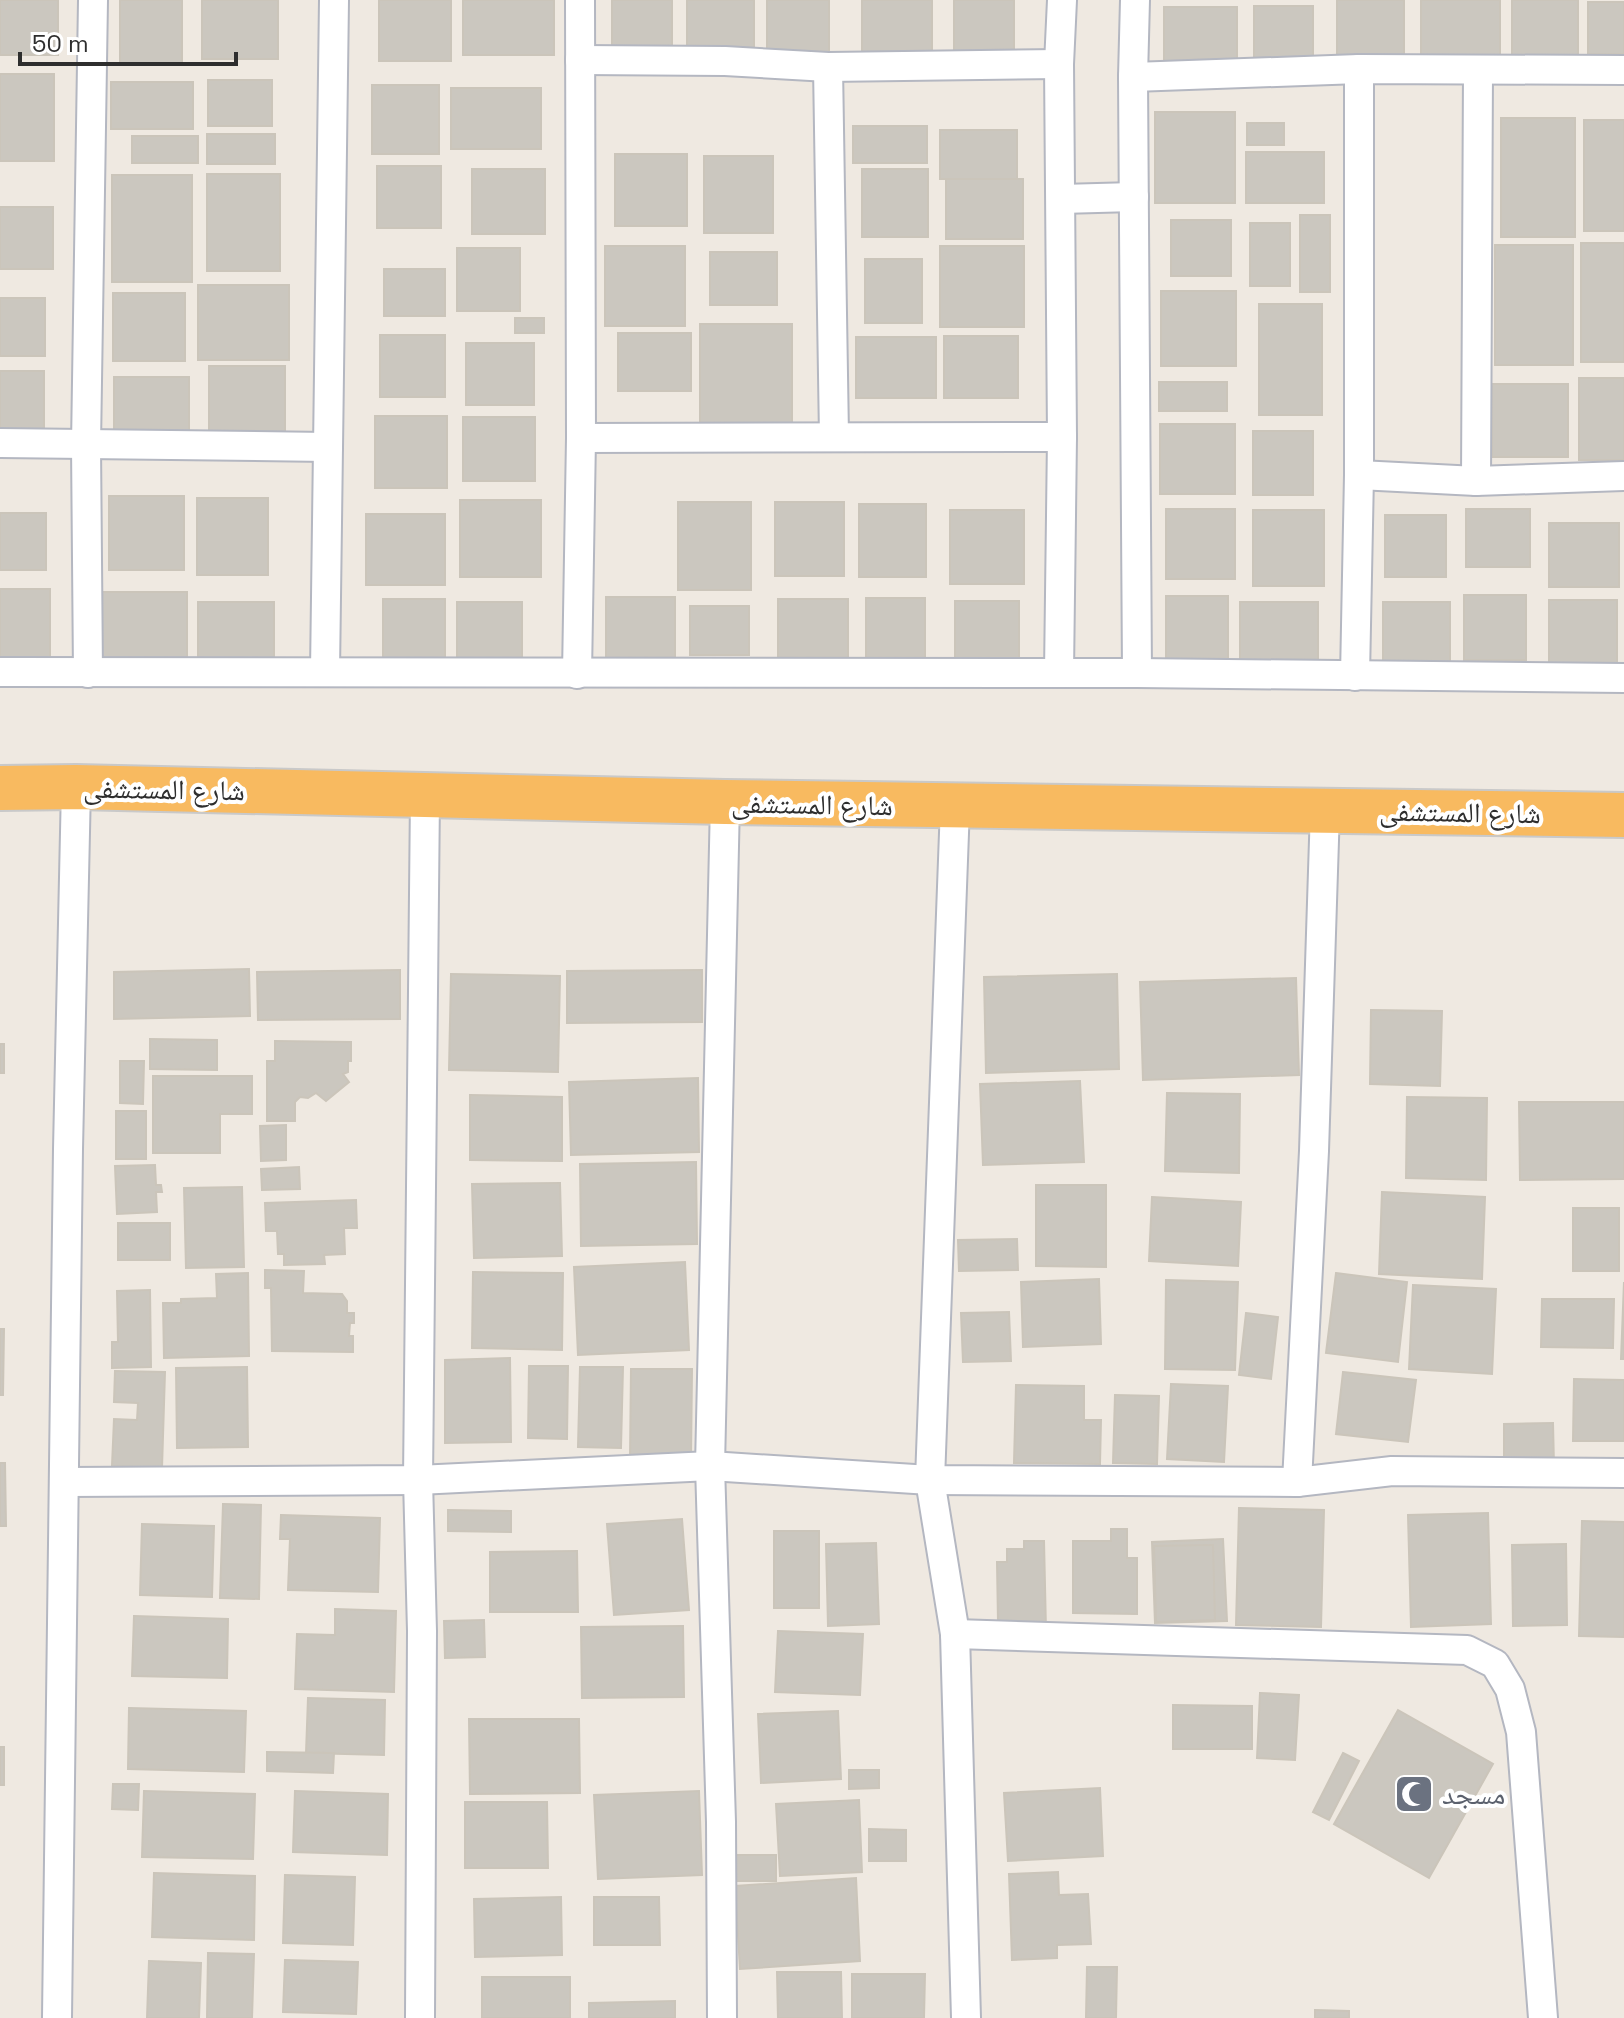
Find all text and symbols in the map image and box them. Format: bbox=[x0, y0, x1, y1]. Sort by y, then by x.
scale bar bbox=[20, 16, 236, 66]
text: 50 m bbox=[32, 28, 89, 59]
street label: شارع المستشفى bbox=[83, 770, 245, 808]
street label: شارع المستشفى bbox=[731, 785, 893, 823]
street label: شارع المستشفى bbox=[1379, 793, 1541, 831]
mosque icon: مسجد bbox=[1393, 1773, 1435, 1815]
place label: مسجد bbox=[1442, 1776, 1505, 1812]

